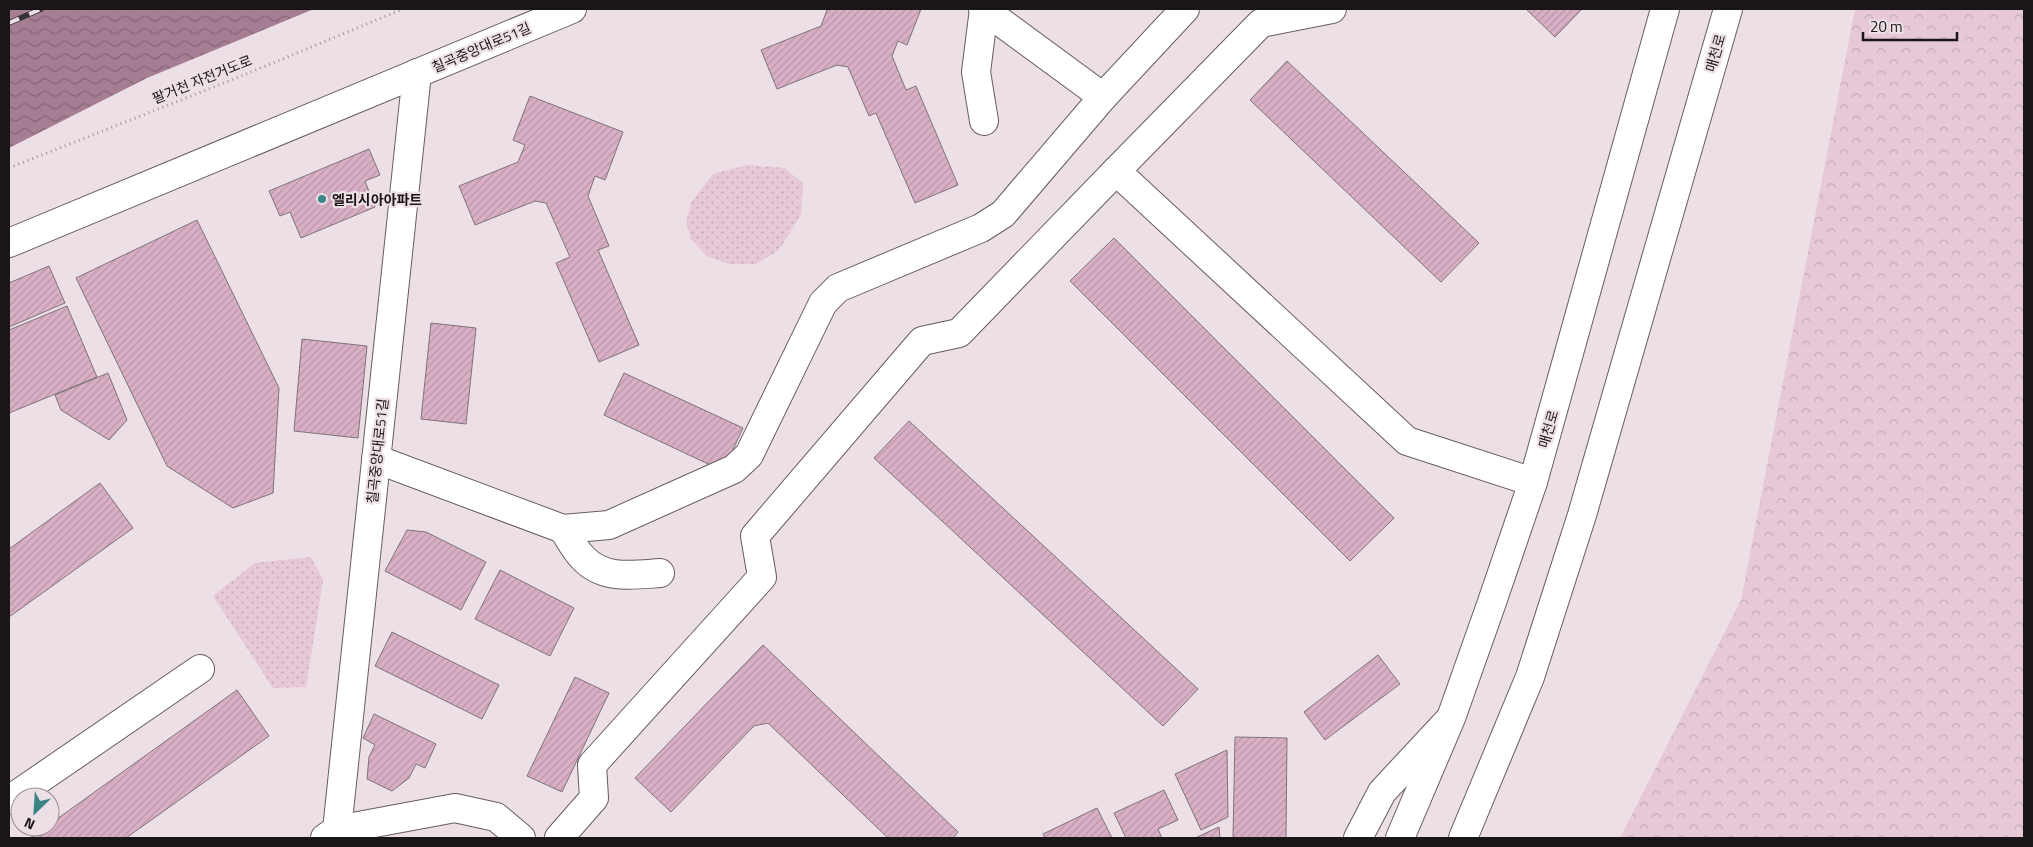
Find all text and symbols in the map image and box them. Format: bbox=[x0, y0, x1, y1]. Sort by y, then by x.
scale bar bbox=[1863, 10, 1957, 42]
text: 20 m bbox=[1870, 15, 1903, 38]
street label: 칠곡중앙대로51길 bbox=[428, 17, 534, 77]
street label: 매천로 bbox=[1700, 31, 1730, 74]
street label: 팔거천 자전거도로 bbox=[149, 49, 255, 109]
place label: 엘리시아아파트 bbox=[332, 189, 422, 210]
marker: 엘리시아아파트 bbox=[316, 193, 328, 205]
street label: 칠곡중앙대로51길 bbox=[361, 397, 393, 505]
street label: 매천로 bbox=[1533, 407, 1563, 450]
north arrow bbox=[10, 787, 60, 837]
text: N bbox=[20, 813, 38, 836]

